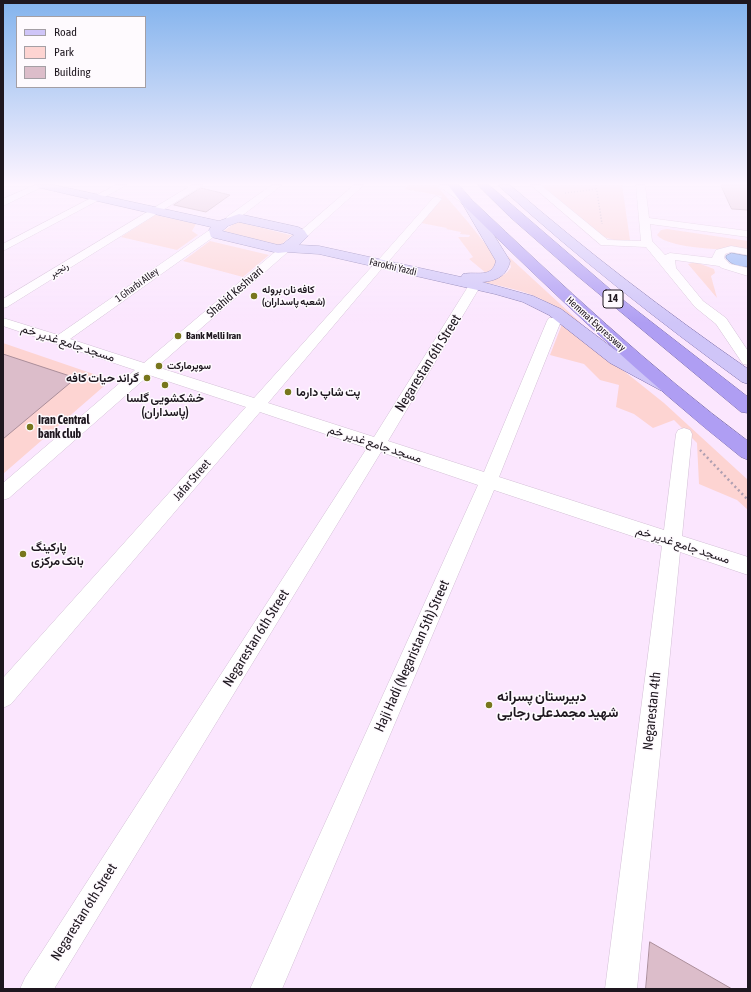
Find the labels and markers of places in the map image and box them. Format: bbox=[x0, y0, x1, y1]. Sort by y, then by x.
place label: کافه نان بروله (شعبه پاسداران) bbox=[262, 284, 325, 308]
marker: کافه نان بروله (شعبه پاسداران) bbox=[249, 291, 259, 301]
place label: Bank Melli Iran bbox=[186, 330, 241, 342]
marker: Bank Melli Iran bbox=[173, 331, 183, 341]
place label: سوپرمارکت bbox=[167, 360, 211, 372]
marker: سوپرمارکت bbox=[154, 361, 164, 371]
place label: گراند حیات کافه bbox=[66, 371, 139, 385]
marker: گراند حیات کافه bbox=[142, 373, 152, 383]
marker: خشکشویی گلسا (پاسداران) bbox=[160, 380, 170, 390]
place label: پت شاپ دارما bbox=[296, 385, 360, 399]
marker: پت شاپ دارما bbox=[283, 387, 293, 397]
place label: خشکشویی گلسا (پاسداران) bbox=[126, 391, 204, 419]
place label: Iran Central bank club bbox=[38, 413, 90, 441]
marker: Iran Central bank club bbox=[25, 422, 35, 432]
place label: پارکینگ بانک مرکزی bbox=[31, 540, 84, 568]
marker: پارکینگ بانک مرکزی bbox=[18, 549, 28, 559]
place label: دبیرستان پسرانه شهید مجمدعلی رجایی bbox=[497, 689, 618, 722]
marker: دبیرستان پسرانه شهید مجمدعلی رجایی bbox=[484, 700, 494, 710]

